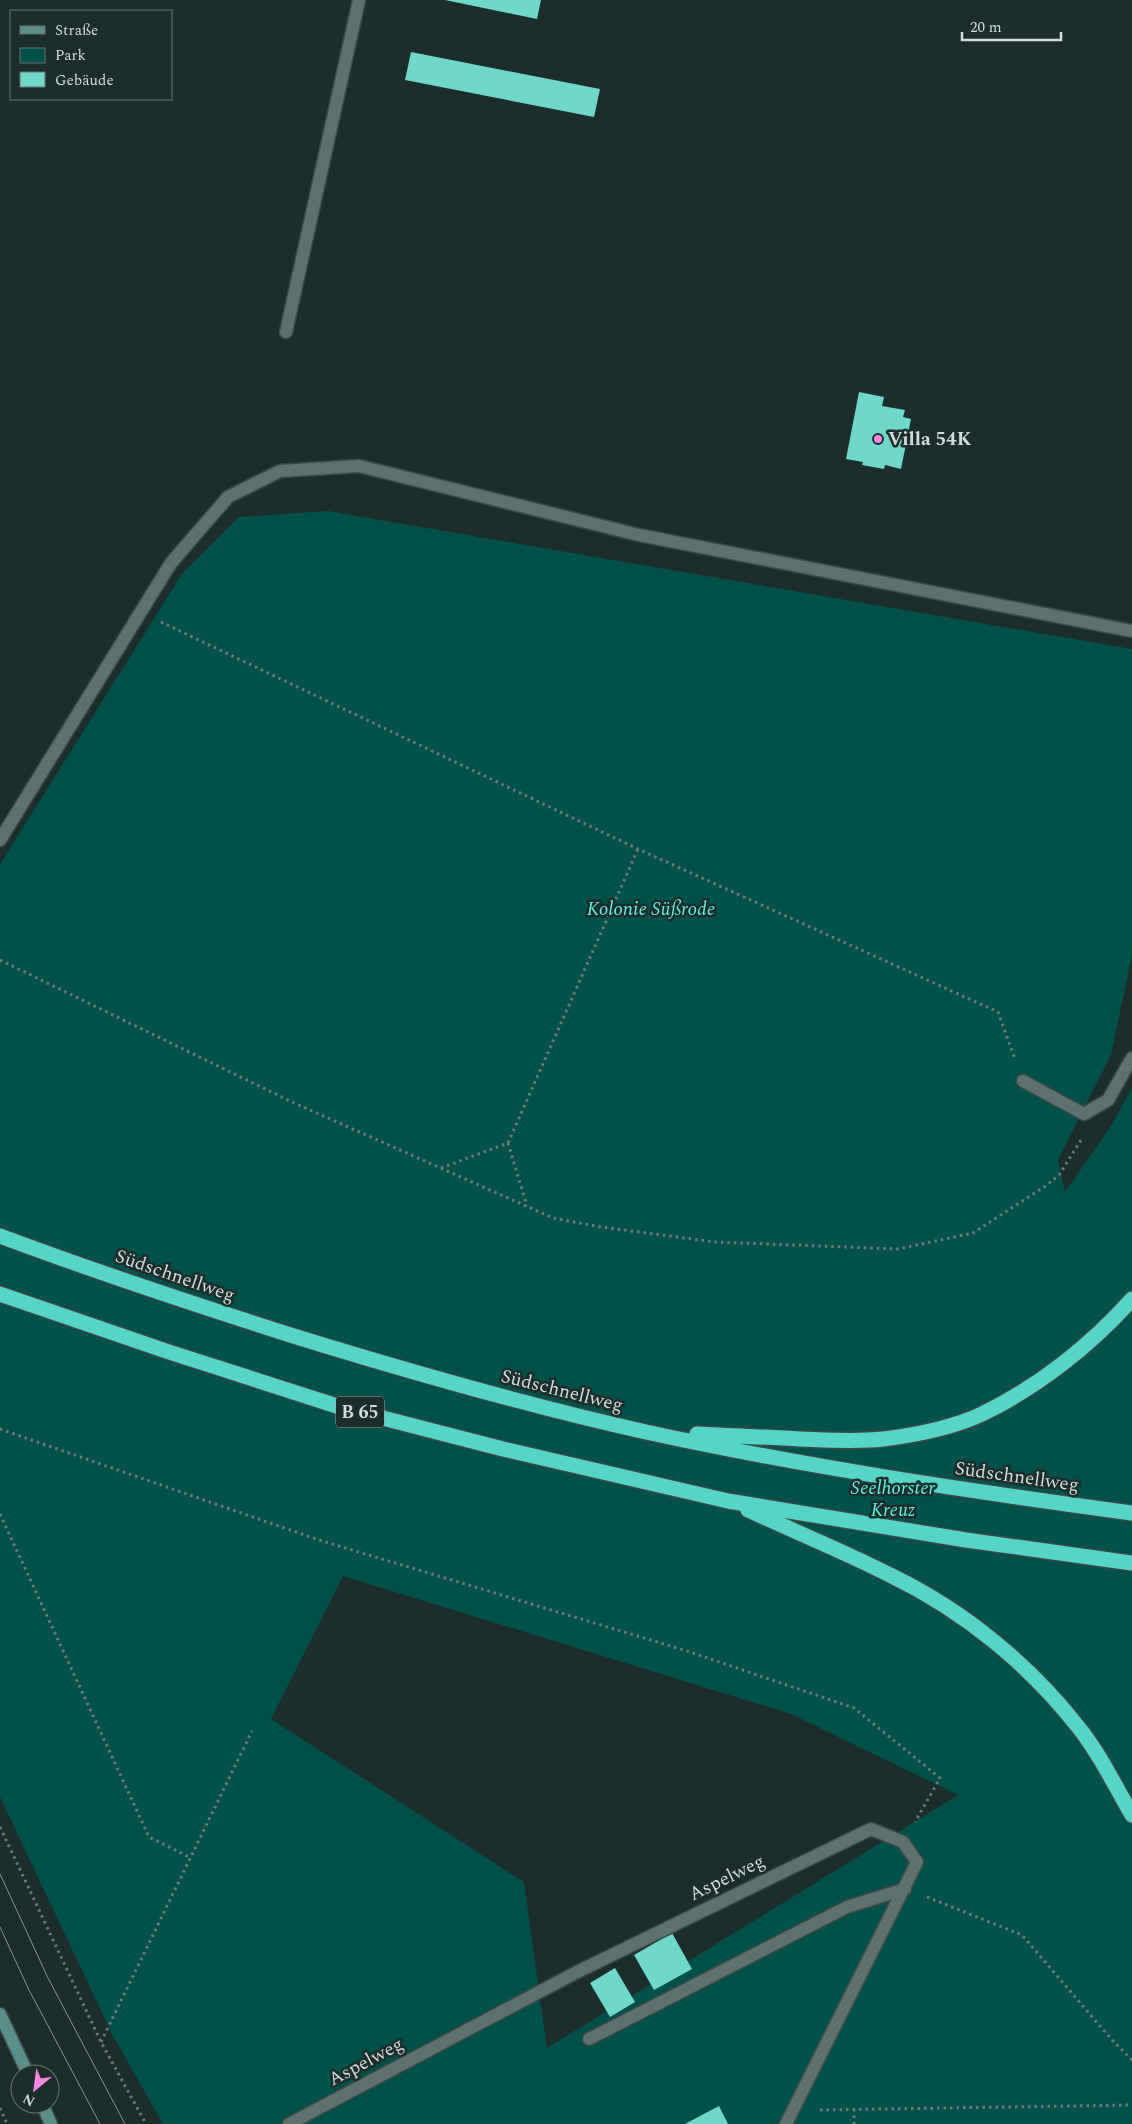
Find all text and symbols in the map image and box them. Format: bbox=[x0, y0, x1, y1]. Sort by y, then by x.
legend bbox=[10, 10, 172, 100]
scale bar bbox=[962, 10, 1061, 42]
text: 20 m bbox=[970, 16, 1002, 39]
text: Straße bbox=[55, 19, 98, 42]
text: Park bbox=[55, 44, 86, 67]
text: Gebäude bbox=[55, 69, 114, 92]
place label: Villa 54K bbox=[888, 425, 972, 454]
marker: Villa 54K bbox=[872, 433, 884, 445]
park label: Kolonie Süßrode bbox=[587, 895, 715, 924]
street label: Südschnellweg bbox=[111, 1242, 239, 1310]
street label: Südschnellweg bbox=[498, 1362, 626, 1420]
road number: B 65 bbox=[336, 1396, 384, 1428]
street label: Südschnellweg bbox=[953, 1454, 1081, 1500]
park label: Seelhorster Kreuz bbox=[851, 1474, 936, 1525]
street label: Aspelweg bbox=[684, 1847, 770, 1909]
street label: Aspelweg bbox=[323, 2030, 409, 2094]
north arrow bbox=[10, 2064, 60, 2114]
text: N bbox=[19, 2088, 39, 2112]

